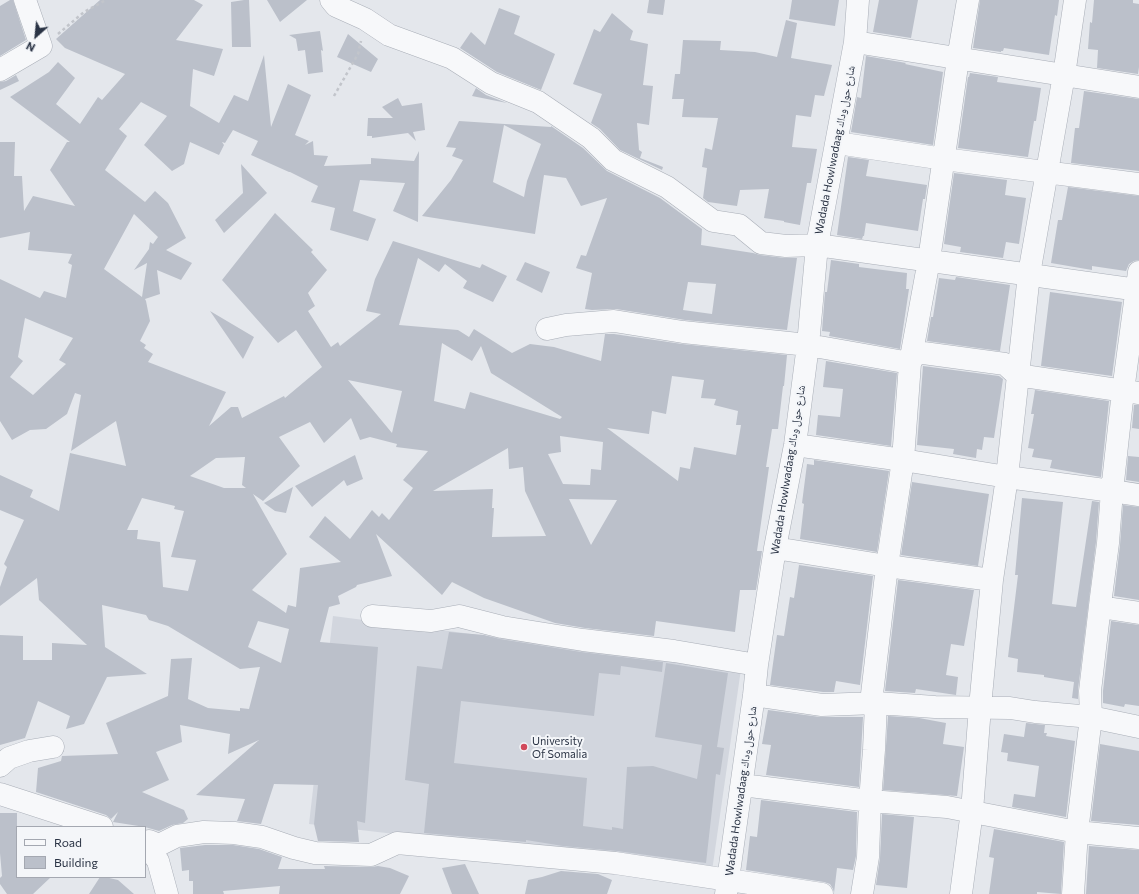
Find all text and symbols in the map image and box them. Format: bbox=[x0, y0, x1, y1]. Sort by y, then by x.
north arrow bbox=[16, 16, 56, 56]
text: N bbox=[24, 39, 37, 55]
street label: Wadada Howlwadaag شارع حول وداك bbox=[812, 65, 858, 235]
street label: Wadada Howlwadaag شارع حول وداك bbox=[768, 384, 808, 556]
street label: Wadada Howlwadaag شارع حول وداك bbox=[723, 705, 759, 877]
place label: University Of Somalia bbox=[532, 734, 587, 760]
marker: University Of Somalia bbox=[519, 742, 529, 752]
legend bbox=[16, 826, 146, 878]
text: Road bbox=[54, 835, 82, 849]
text: Building bbox=[54, 855, 98, 869]

